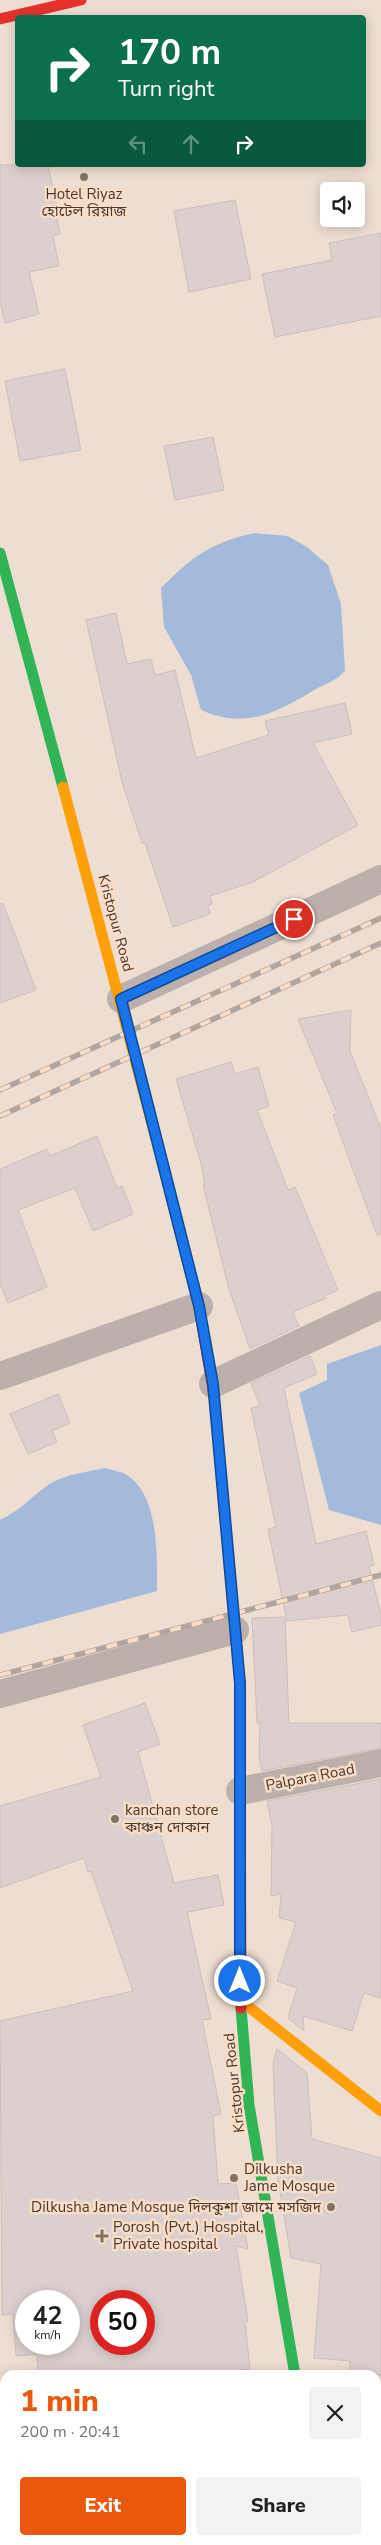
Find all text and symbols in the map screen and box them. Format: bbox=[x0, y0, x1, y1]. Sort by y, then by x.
text: 170 m bbox=[118, 29, 221, 76]
icon: right bbox=[35, 35, 100, 100]
text: Turn right bbox=[118, 74, 214, 104]
icon: left bbox=[124, 130, 152, 158]
icon: ahead bbox=[177, 130, 205, 158]
icon: right bbox=[230, 130, 258, 158]
marker: Hotel Riyaz হোটেল রিয়াজ bbox=[78, 171, 90, 183]
map controls bbox=[320, 182, 365, 227]
button: sound bbox=[320, 182, 365, 227]
place label: Hotel Riyaz হোটেল রিয়াজ bbox=[41, 184, 128, 221]
street label: Kristopur Road bbox=[93, 872, 139, 974]
pin bbox=[273, 898, 315, 940]
icon: arrive bbox=[280, 905, 308, 933]
street label: Palpara Road bbox=[264, 1759, 356, 1795]
place label: kanchan store কাঞ্চন দোকান bbox=[124, 1800, 219, 1837]
marker: kanchan store কাঞ্চন দোকান bbox=[109, 1813, 121, 1825]
position arrow bbox=[213, 1954, 265, 2006]
street label: Kristopur Road bbox=[219, 2032, 249, 2134]
place label: Dilkusha Jame Mosque bbox=[243, 2159, 335, 2196]
marker: Dilkusha Jame Mosque bbox=[228, 2172, 240, 2184]
place label: Dilkusha Jame Mosque দিলকুশা জামে মসজিদ bbox=[31, 2197, 322, 2217]
marker: Dilkusha Jame Mosque দিলকুশা জামে মসজিদ bbox=[325, 2201, 337, 2213]
place label: Porosh (Pvt.) Hospital, Private hospital bbox=[113, 2217, 264, 2254]
marker: Porosh (Pvt.) Hospital, Private hospital bbox=[95, 2229, 109, 2243]
speed limit sign: 50 bbox=[90, 2290, 155, 2355]
text: 42 bbox=[32, 2299, 63, 2333]
text: km/h bbox=[34, 2327, 61, 2343]
text: 1 min bbox=[20, 2381, 99, 2422]
button: close bbox=[309, 2387, 361, 2439]
text: 200 m · 20:41 bbox=[20, 2421, 121, 2443]
button: Exit bbox=[20, 2477, 186, 2535]
button: Share bbox=[196, 2477, 361, 2535]

